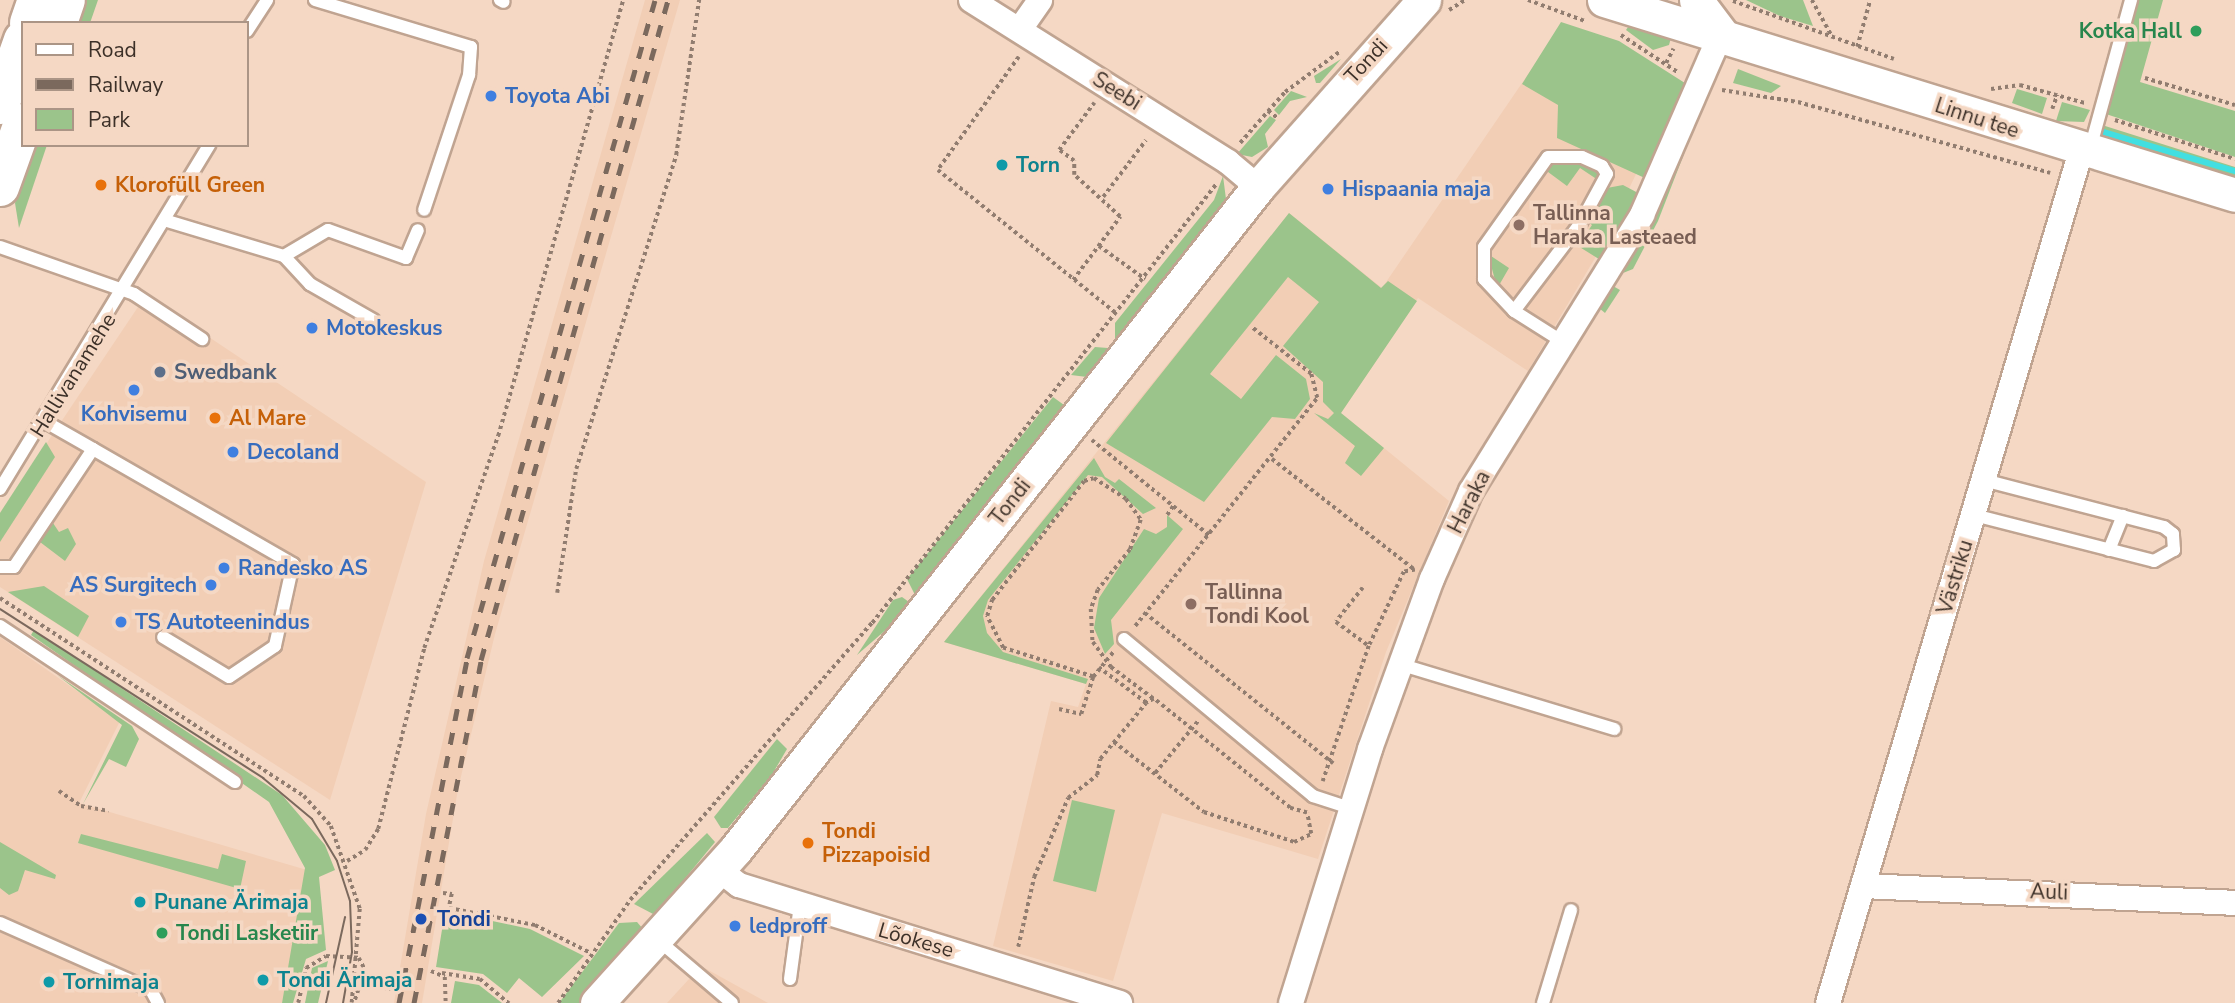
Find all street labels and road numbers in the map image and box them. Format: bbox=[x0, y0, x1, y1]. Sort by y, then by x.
street label: Tondi bbox=[1339, 33, 1393, 89]
street label: Seebi bbox=[1088, 66, 1146, 116]
street label: Linnu tee bbox=[1932, 93, 2022, 143]
street label: Hallivanamehe bbox=[25, 308, 121, 442]
street label: Haraka bbox=[1443, 466, 1495, 538]
street label: Tondi bbox=[984, 474, 1036, 530]
street label: Västriku bbox=[1932, 537, 1978, 617]
street label: Auli bbox=[2029, 879, 2069, 905]
street label: Lõokese bbox=[875, 917, 957, 963]

